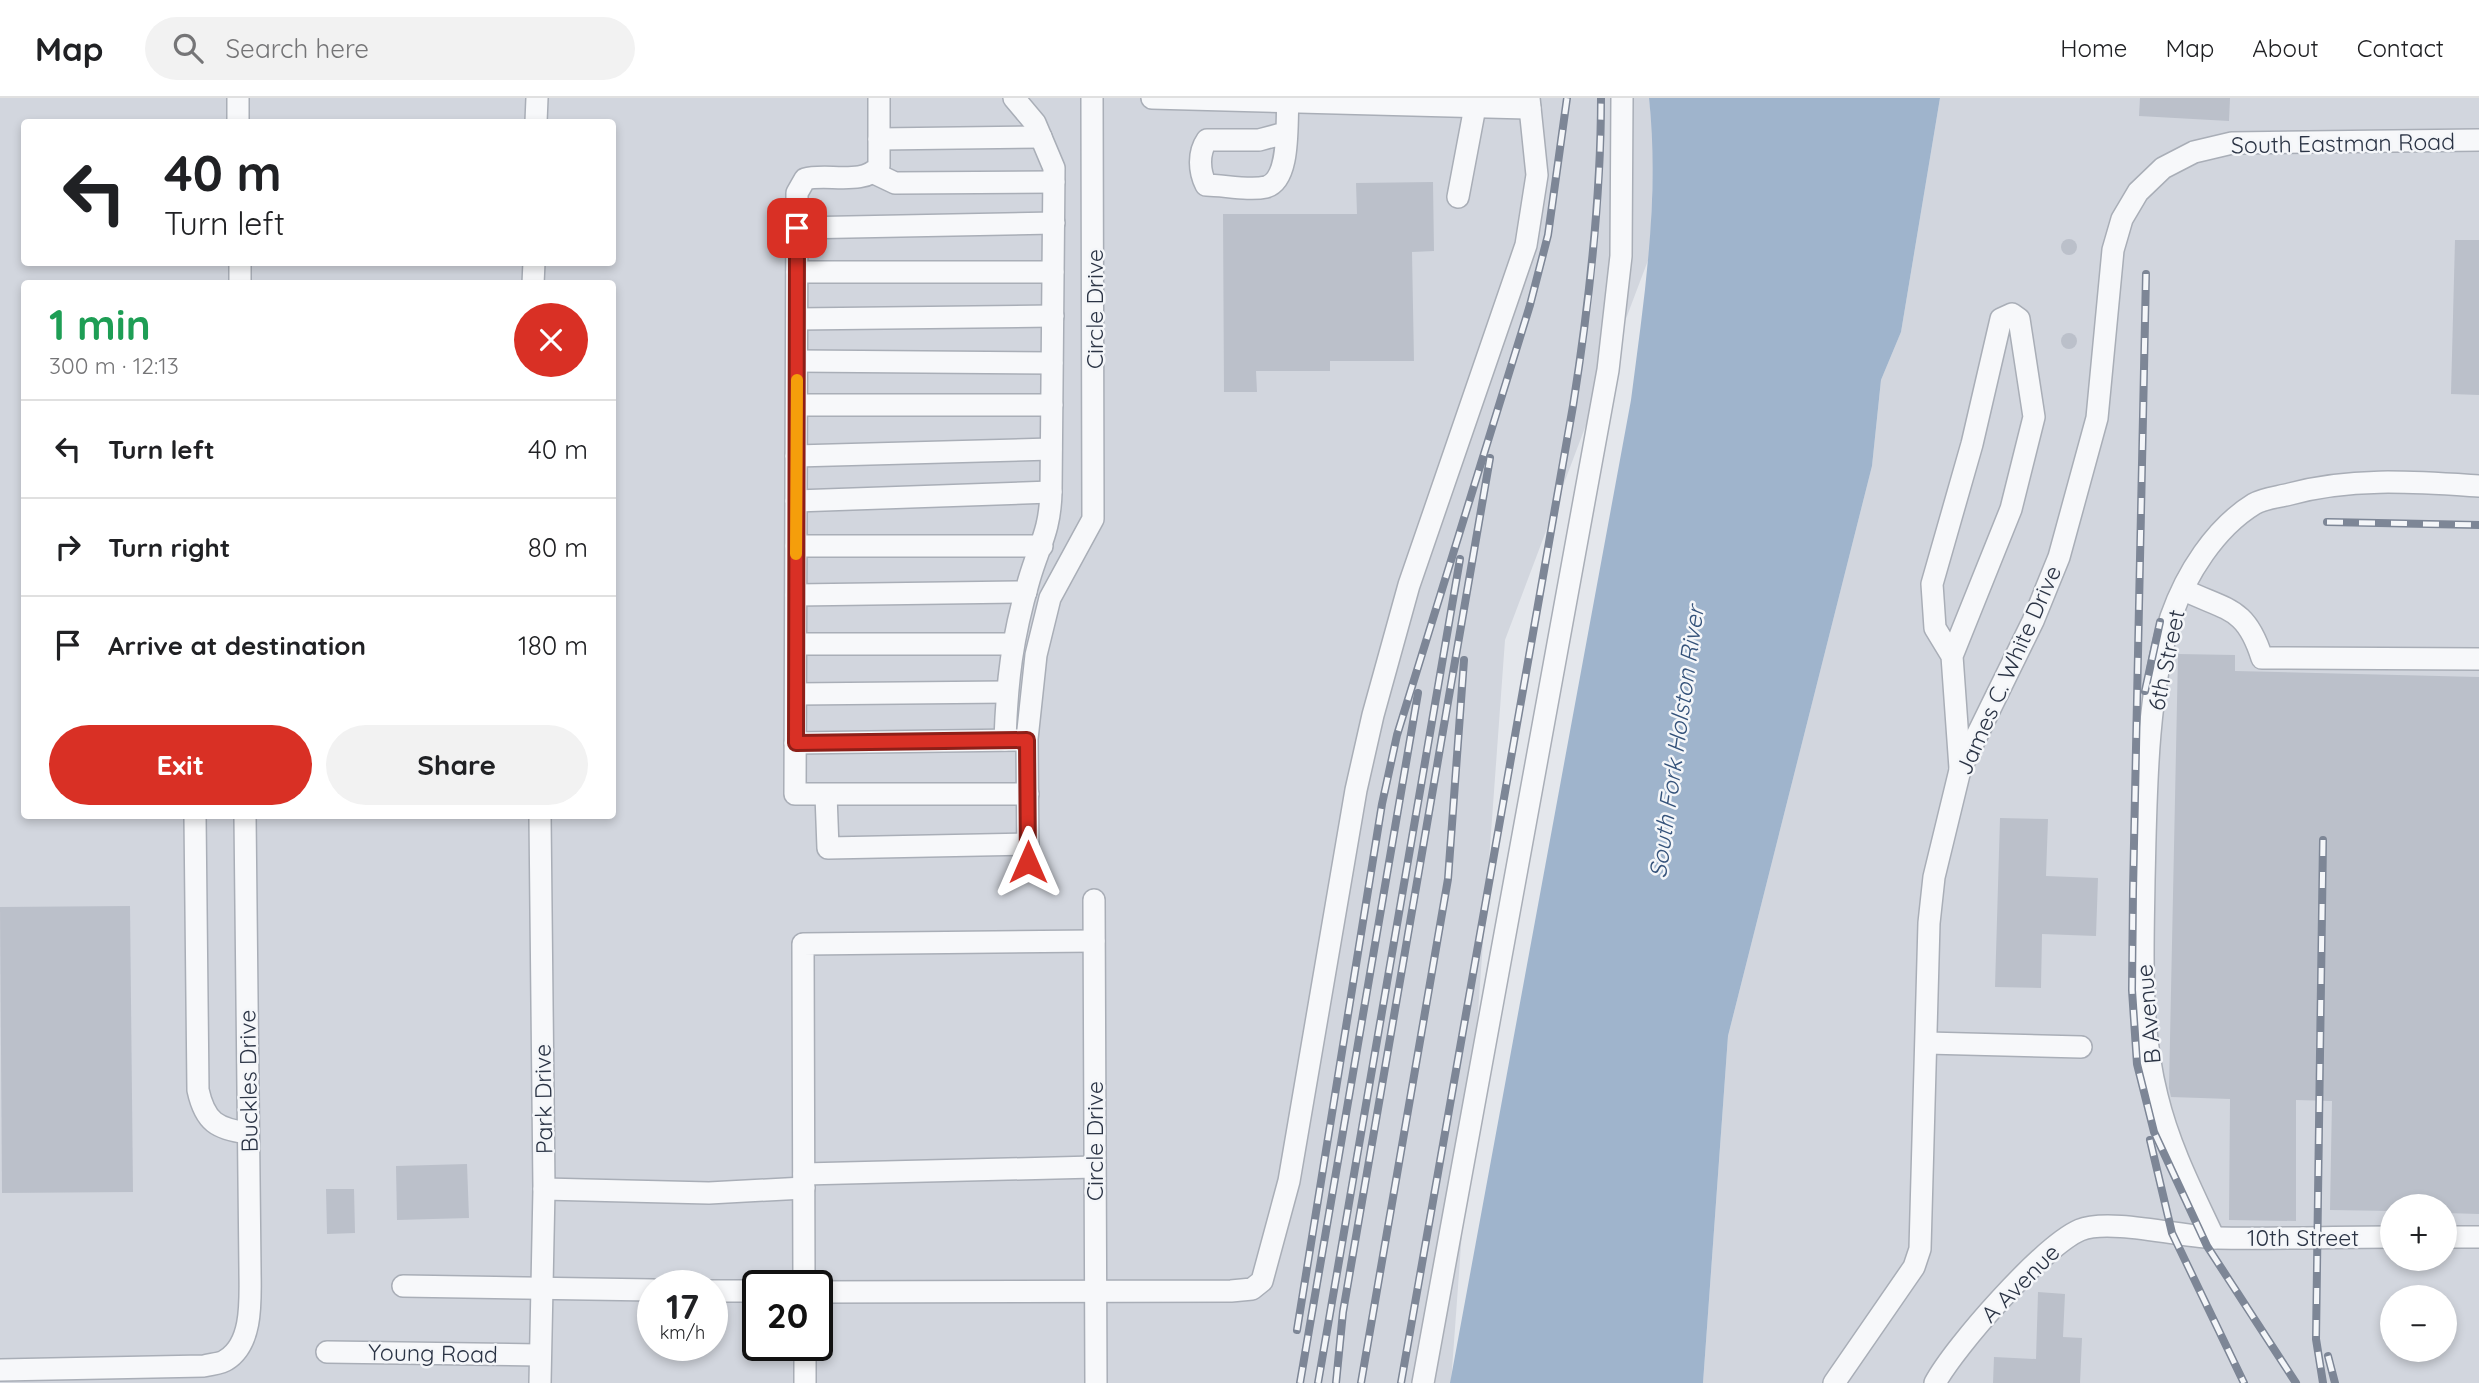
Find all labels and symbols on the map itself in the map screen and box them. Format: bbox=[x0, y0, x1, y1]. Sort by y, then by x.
street label: South Eastman Road bbox=[2231, 127, 2455, 159]
pin bbox=[767, 198, 827, 258]
street label: Circle Drive bbox=[1080, 249, 1109, 369]
street label: James C. White Drive bbox=[1949, 561, 2067, 779]
water label: South Fork Holston River bbox=[1642, 601, 1710, 880]
street label: 6th Street bbox=[2141, 607, 2191, 713]
position arrow bbox=[991, 825, 1065, 899]
street label: B Avenue bbox=[2129, 963, 2167, 1065]
street label: Buckles Drive bbox=[232, 1009, 264, 1153]
street label: Park Drive bbox=[528, 1044, 558, 1154]
street label: Circle Drive bbox=[1080, 1081, 1109, 1201]
street label: 10th Street bbox=[2247, 1223, 2359, 1252]
street label: A Avenue bbox=[1974, 1237, 2066, 1329]
speed limit sign: 20 bbox=[742, 1270, 833, 1361]
street label: Young Road bbox=[368, 1337, 498, 1369]

